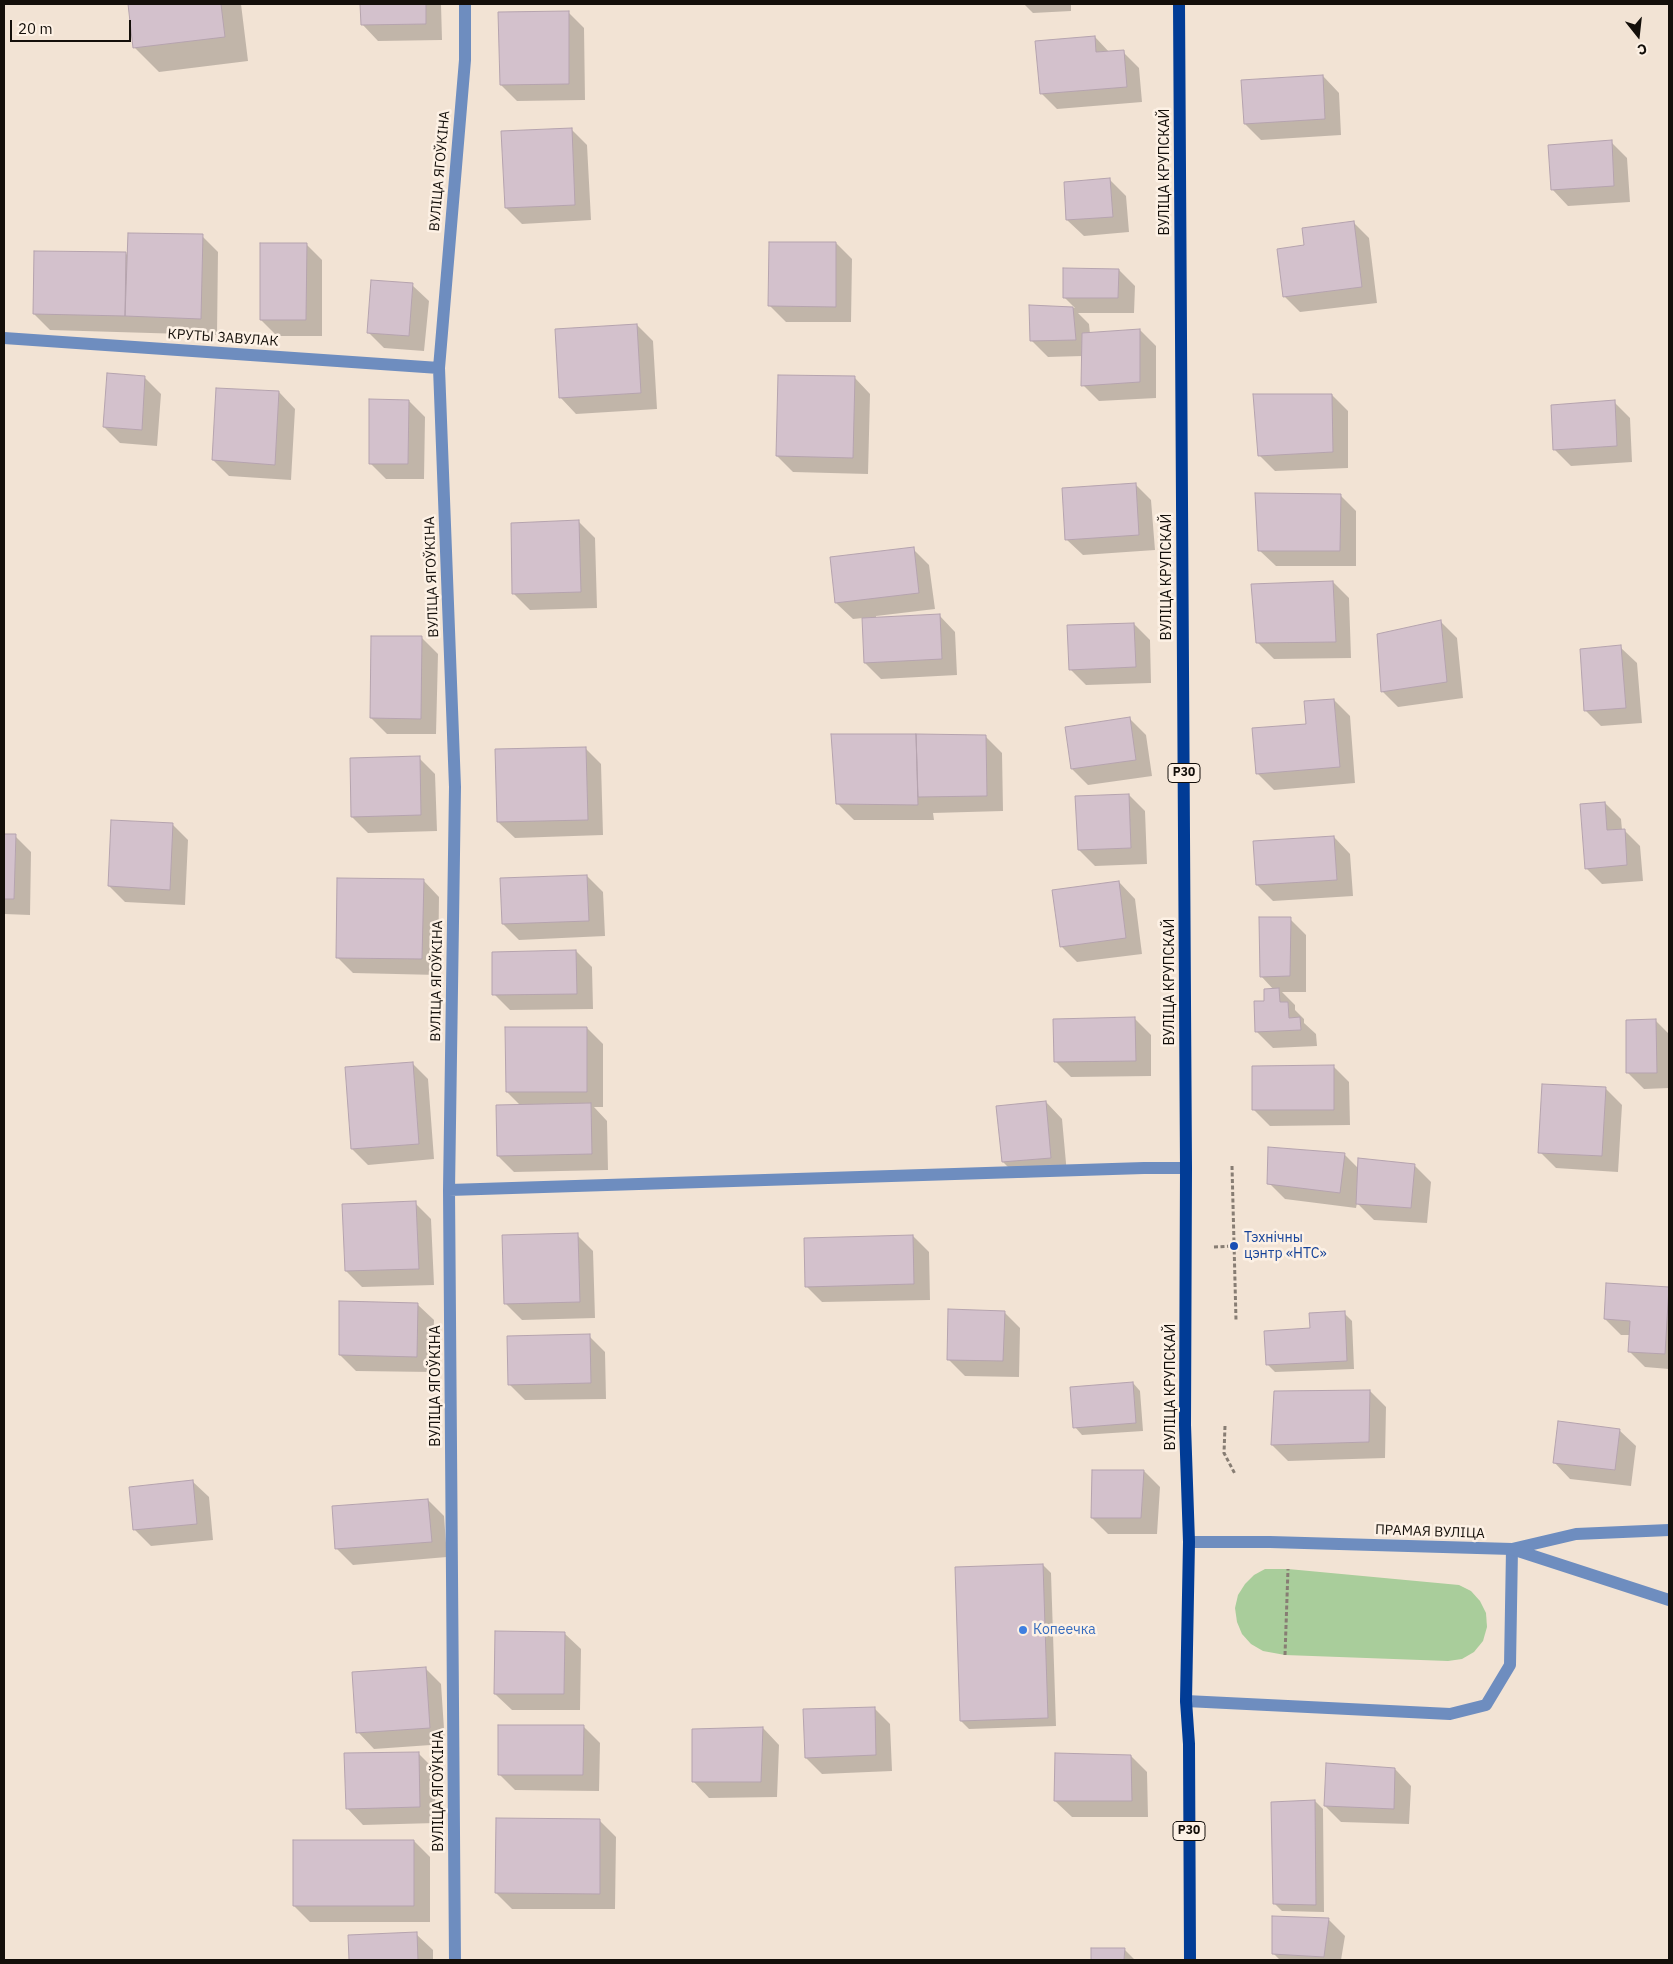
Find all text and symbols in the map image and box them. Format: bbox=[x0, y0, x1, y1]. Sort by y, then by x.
scale bar bbox=[12, 10, 134, 42]
north arrow bbox=[1613, 10, 1663, 60]
text: 20 m bbox=[18, 19, 53, 38]
text: С bbox=[1635, 40, 1649, 59]
street label: ВУЛІЦА КРУПСКАЙ bbox=[1157, 109, 1173, 235]
street label: ВУЛІЦА ЯГОЎКІНА bbox=[426, 110, 454, 232]
street label: КРУТЫ ЗАВУЛАК bbox=[167, 326, 279, 350]
street label: ВУЛІЦА КРУПСКАЙ bbox=[1159, 514, 1175, 640]
street label: ВУЛІЦА ЯГОЎКІНА bbox=[421, 516, 443, 638]
road number: Р30 bbox=[1168, 764, 1200, 782]
street label: ВУЛІЦА КРУПСКАЙ bbox=[1162, 919, 1178, 1045]
street label: ВУЛІЦА ЯГОЎКІНА bbox=[428, 920, 446, 1042]
place label: Тэхнічны цэнтр «НТС» bbox=[1244, 1230, 1327, 1262]
marker: Тэхнічны цэнтр «НТС» bbox=[1228, 1240, 1240, 1252]
street label: ВУЛІЦА КРУПСКАЙ bbox=[1163, 1324, 1179, 1450]
street label: ВУЛІЦА ЯГОЎКІНА bbox=[428, 1325, 444, 1447]
street label: ПРАМАЯ ВУЛІЦА bbox=[1375, 1522, 1485, 1542]
place label: Копеечка bbox=[1033, 1622, 1096, 1638]
marker: Копеечка bbox=[1017, 1624, 1029, 1636]
street label: ВУЛІЦА ЯГОЎКІНА bbox=[431, 1730, 447, 1852]
road number: Р30 bbox=[1173, 1822, 1205, 1840]

